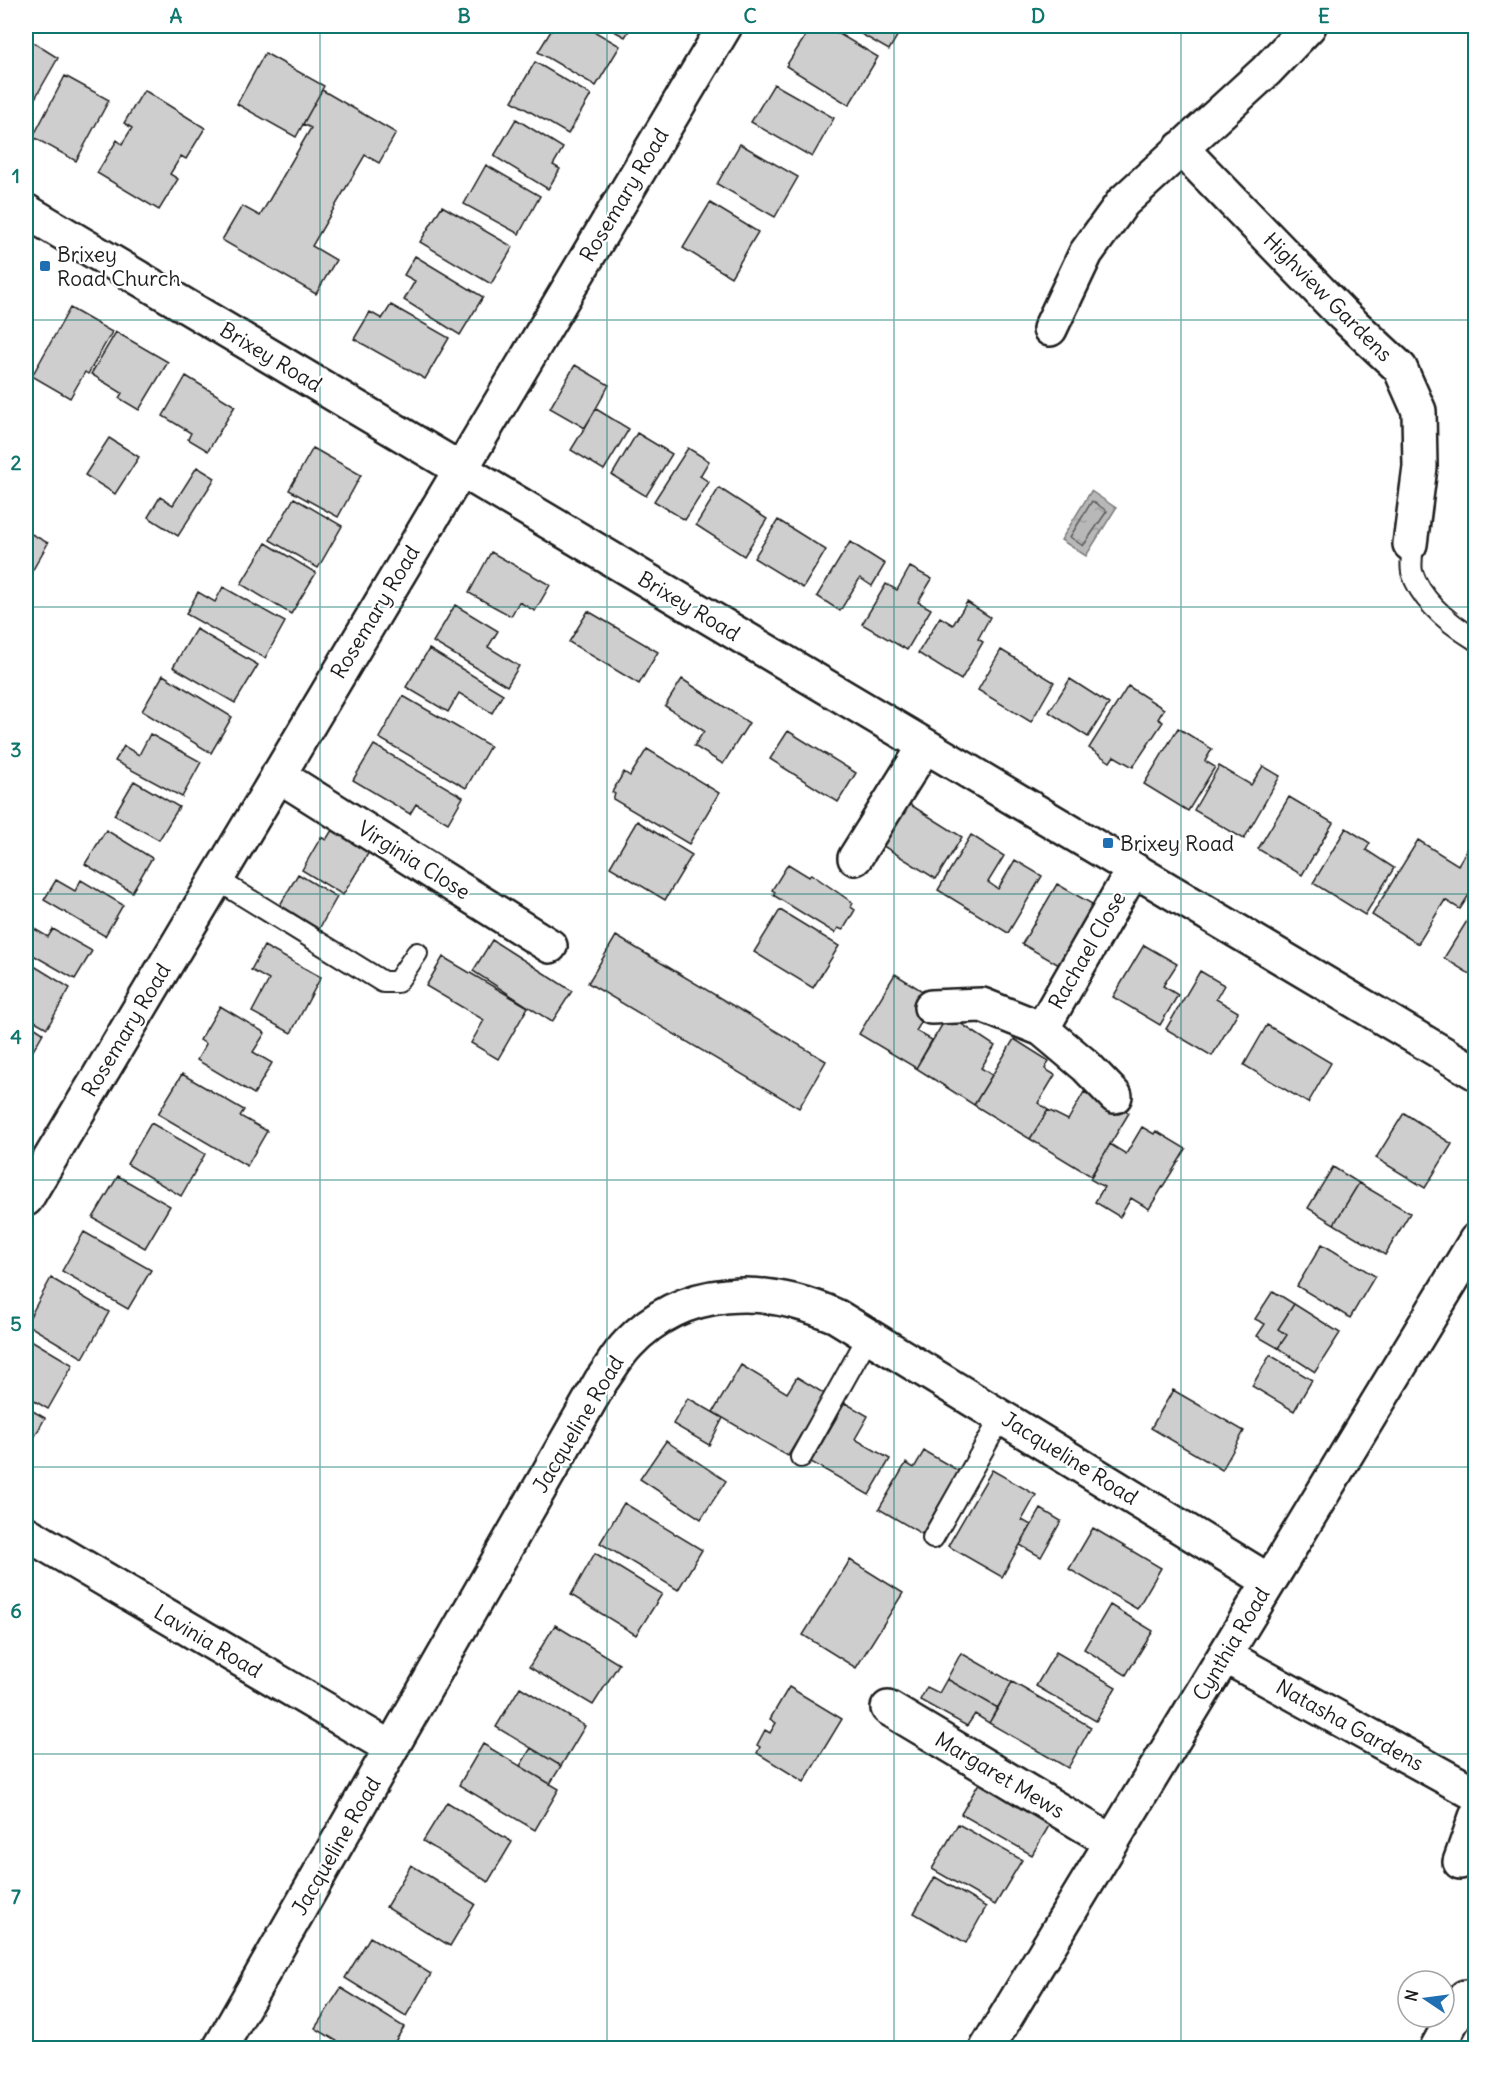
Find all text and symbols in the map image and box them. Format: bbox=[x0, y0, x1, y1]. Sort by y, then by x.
text: A bbox=[170, 3, 183, 28]
text: B bbox=[457, 3, 471, 28]
text: C bbox=[743, 3, 757, 28]
text: D bbox=[1031, 3, 1045, 28]
text: E bbox=[1318, 3, 1330, 28]
street label: Rosemary Road bbox=[574, 123, 674, 267]
text: 1 bbox=[12, 163, 20, 188]
street label: Highview Gardens bbox=[1258, 227, 1398, 367]
place label: Brixey Road Church bbox=[57, 241, 181, 292]
marker: Brixey Road Church bbox=[38, 259, 52, 273]
street label: Brixey Road bbox=[215, 316, 327, 398]
text: 2 bbox=[11, 450, 22, 475]
street label: Rosemary Road bbox=[325, 540, 425, 684]
street label: Brixey Road bbox=[633, 565, 745, 647]
text: 3 bbox=[10, 737, 22, 762]
street label: Virginia Close bbox=[353, 815, 475, 905]
place label: Brixey Road bbox=[1120, 830, 1234, 857]
marker: Brixey Road bbox=[1101, 836, 1115, 850]
street label: Rachael Close bbox=[1042, 886, 1132, 1014]
street label: Rosemary Road bbox=[76, 958, 176, 1102]
text: 4 bbox=[10, 1024, 22, 1049]
text: 5 bbox=[10, 1311, 22, 1336]
street label: Jacqueline Road bbox=[526, 1351, 630, 1497]
street label: Jacqueline Road bbox=[997, 1405, 1143, 1511]
street label: Cynthia Road bbox=[1187, 1582, 1275, 1706]
text: 6 bbox=[10, 1598, 22, 1623]
street label: Lavinia Road bbox=[149, 1598, 267, 1684]
street label: Natasha Gardens bbox=[1271, 1673, 1429, 1777]
street label: Margaret Mews bbox=[930, 1726, 1070, 1824]
street label: Jacqueline Road bbox=[285, 1772, 387, 1920]
text: 7 bbox=[11, 1884, 21, 1909]
north arrow bbox=[1396, 1969, 1456, 2029]
text: N bbox=[1400, 1988, 1422, 2003]

